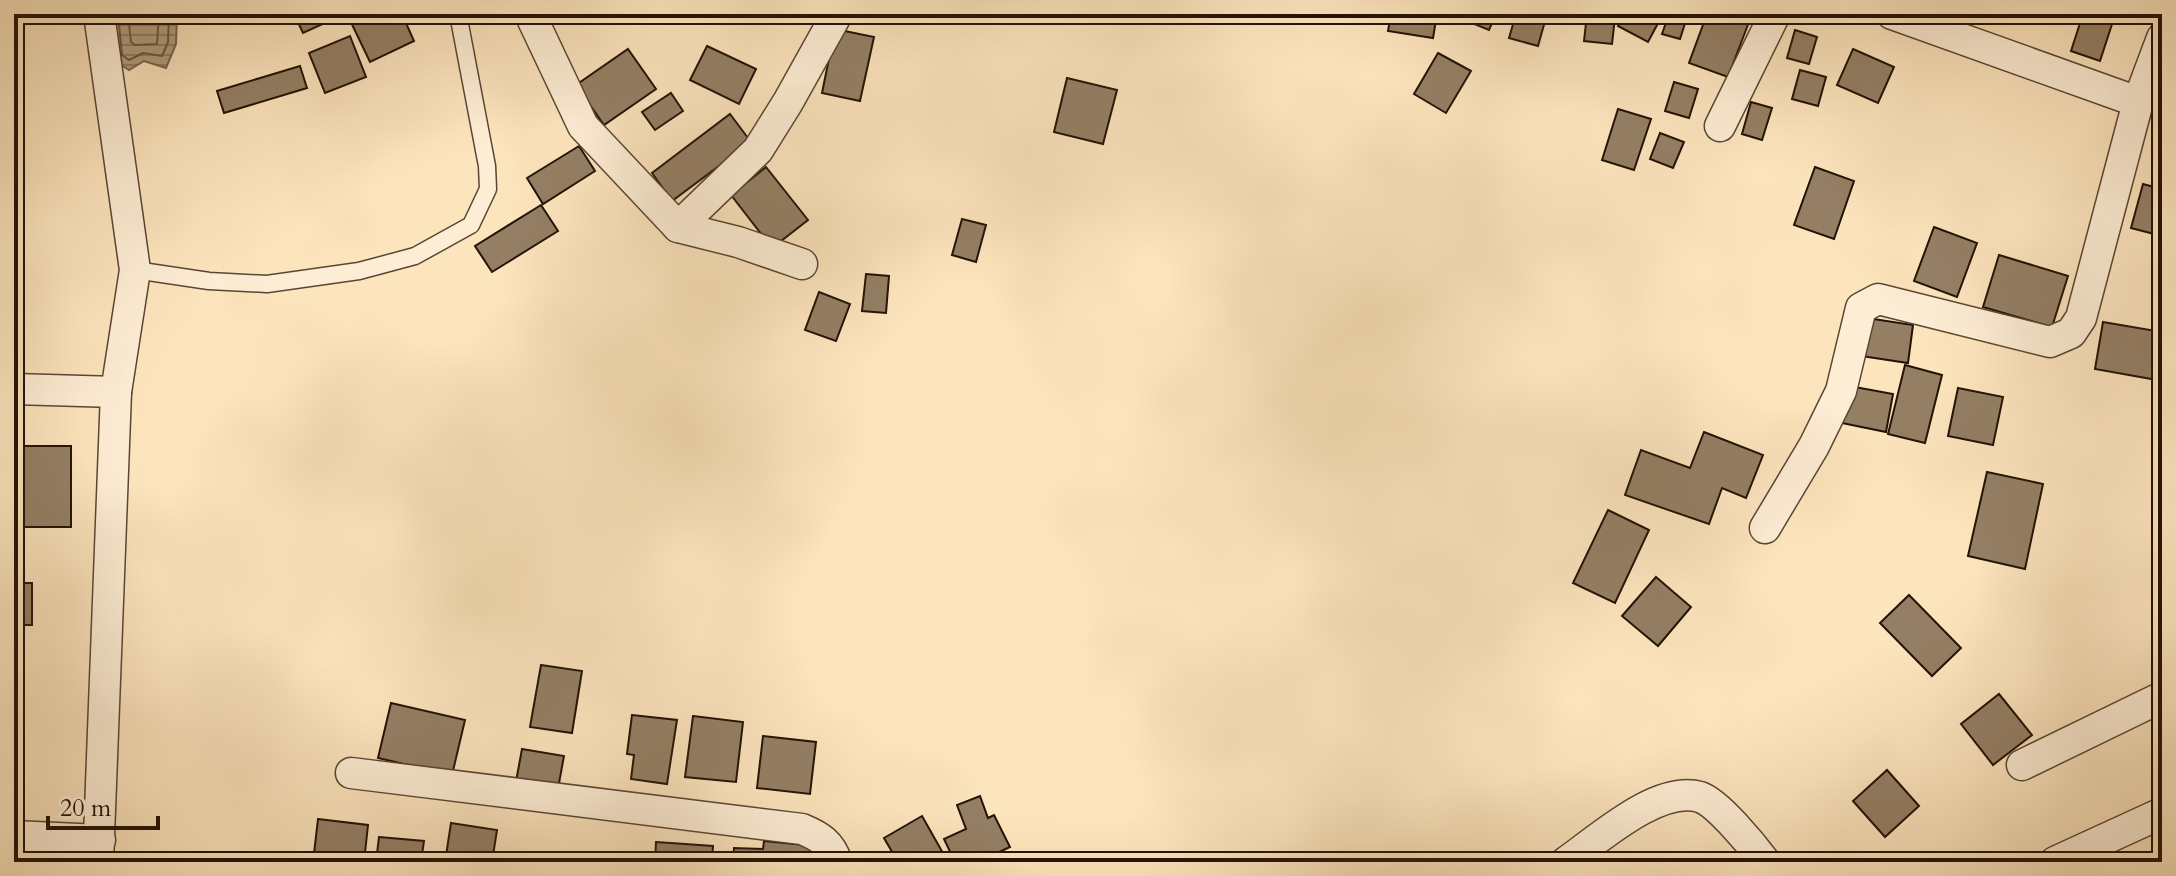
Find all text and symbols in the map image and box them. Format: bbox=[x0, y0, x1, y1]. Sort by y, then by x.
scale bar bbox=[48, 780, 158, 830]
text: 20 m bbox=[60, 792, 112, 825]

